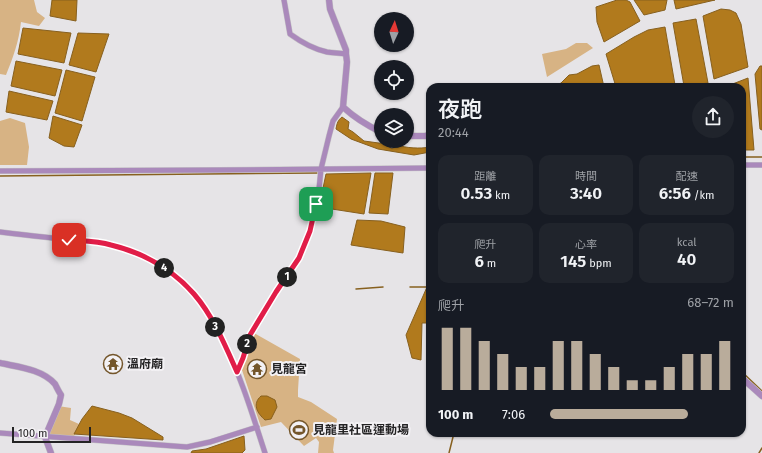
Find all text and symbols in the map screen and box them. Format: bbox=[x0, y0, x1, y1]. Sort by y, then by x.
north arrow bbox=[374, 12, 414, 52]
map controls bbox=[374, 12, 414, 148]
button: locate bbox=[374, 60, 414, 100]
text: 夜跑 bbox=[438, 96, 482, 123]
button: share bbox=[692, 96, 734, 138]
button: layers bbox=[374, 108, 414, 148]
text: 20:44 bbox=[438, 125, 469, 140]
text: 距離 bbox=[474, 170, 496, 183]
text: 時間 bbox=[575, 170, 597, 183]
text: 配速 bbox=[676, 170, 698, 183]
text: 0.53 bbox=[461, 183, 492, 204]
text: 3:40 bbox=[570, 183, 602, 204]
text: 6:56 bbox=[659, 183, 691, 204]
pin bbox=[299, 187, 333, 221]
text: km bbox=[492, 189, 510, 202]
text: /km bbox=[691, 189, 715, 202]
icon: arrive bbox=[305, 193, 327, 215]
pin bbox=[52, 223, 86, 257]
icon: check bbox=[58, 229, 80, 251]
text: kcal bbox=[677, 236, 697, 249]
text: 爬升 bbox=[474, 238, 496, 251]
text: 心率 bbox=[575, 238, 597, 251]
text: 40 bbox=[677, 249, 696, 270]
text: 6 bbox=[474, 251, 484, 272]
text: 145 bbox=[560, 251, 586, 272]
text: m bbox=[484, 257, 496, 270]
text: bpm bbox=[586, 257, 612, 270]
pin: 4 bbox=[154, 258, 174, 278]
text: 4 bbox=[161, 261, 167, 274]
pin: 1 bbox=[277, 267, 297, 287]
text: 1 bbox=[284, 270, 290, 283]
text: 68–72 m bbox=[687, 295, 734, 310]
text: 爬升 bbox=[438, 298, 464, 313]
pin: 3 bbox=[205, 317, 225, 337]
text: 3 bbox=[212, 320, 218, 333]
pin: 2 bbox=[237, 334, 257, 354]
text: 2 bbox=[244, 337, 250, 350]
temple icon: 溫府廟 bbox=[102, 353, 124, 375]
place label: 溫府廟 bbox=[127, 357, 163, 371]
temple icon: 見龍宮 bbox=[246, 358, 268, 380]
place label: 見龍宮 bbox=[271, 362, 307, 376]
text: 100 m bbox=[438, 407, 473, 422]
text: 7:06 bbox=[502, 407, 525, 422]
sports icon: 見龍里社區運動場 bbox=[288, 419, 310, 441]
place label: 見龍里社區運動場 bbox=[313, 423, 409, 437]
scale bar bbox=[12, 425, 91, 444]
text: 100 m bbox=[18, 427, 47, 440]

